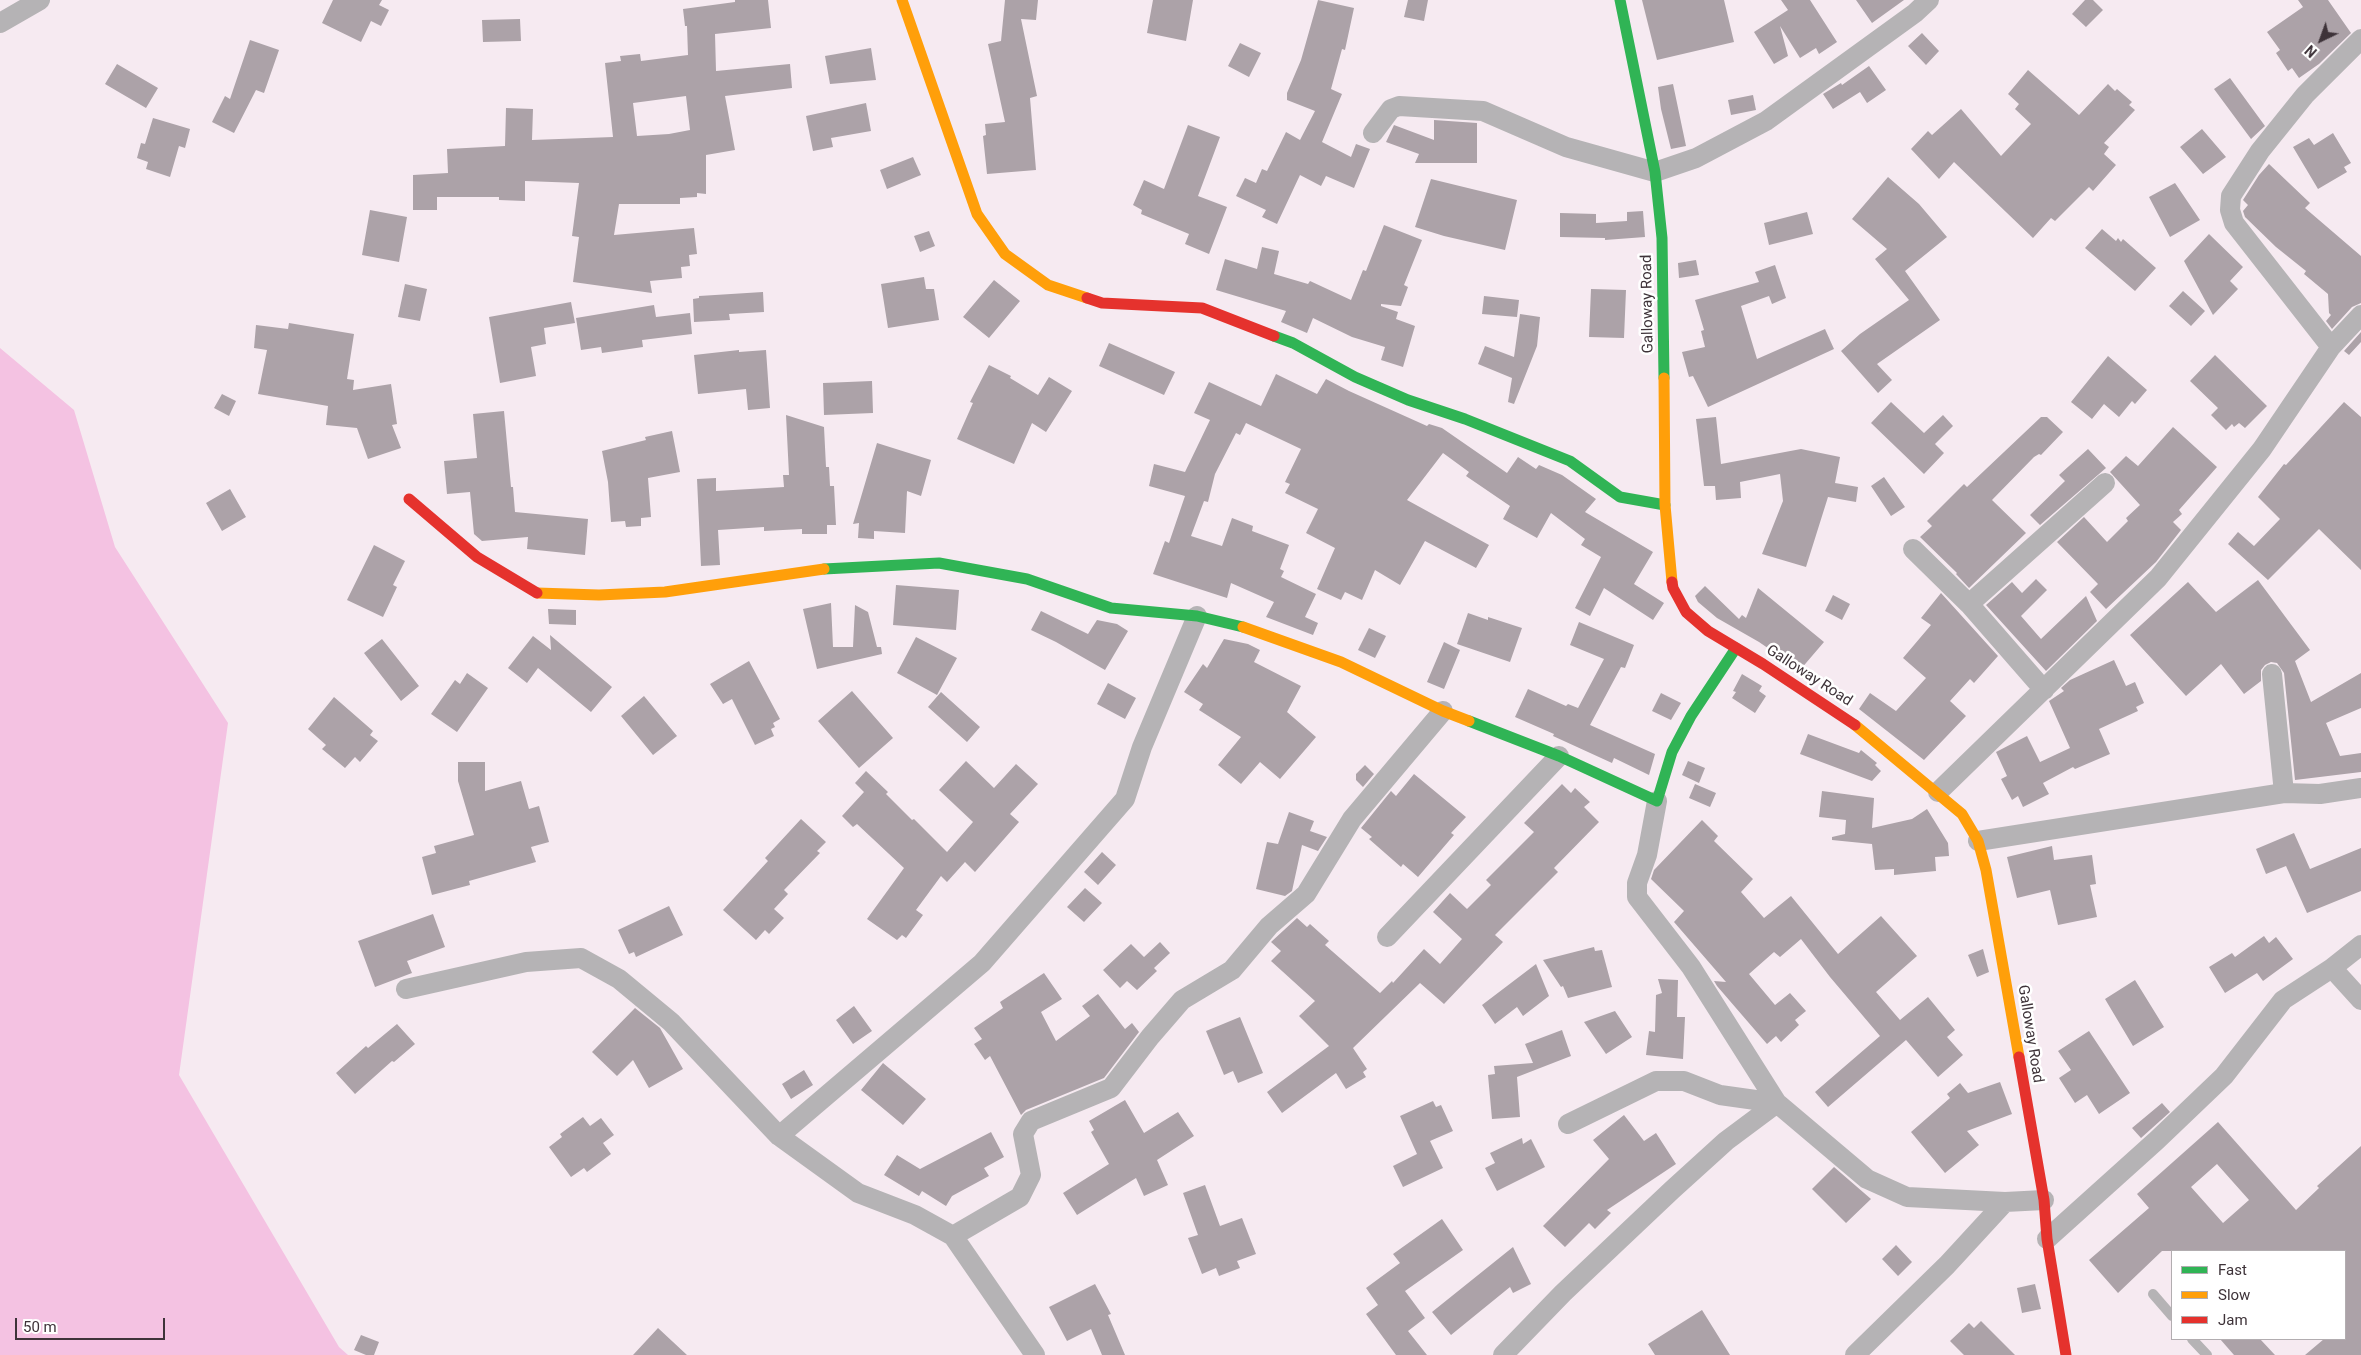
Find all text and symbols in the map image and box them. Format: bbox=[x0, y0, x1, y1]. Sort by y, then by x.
north arrow bbox=[2296, 15, 2346, 65]
text: N bbox=[2302, 42, 2320, 60]
street label: Galloway Road bbox=[1638, 254, 1658, 354]
street label: Galloway Road bbox=[1763, 642, 1855, 710]
street label: Galloway Road bbox=[2013, 984, 2047, 1084]
legend bbox=[2171, 1250, 2346, 1340]
text: Fast bbox=[2218, 1261, 2247, 1279]
text: Slow bbox=[2218, 1286, 2250, 1304]
scale bar bbox=[18, 1308, 168, 1340]
text: Jam bbox=[2218, 1311, 2248, 1329]
text: 50 m bbox=[23, 1318, 57, 1336]

